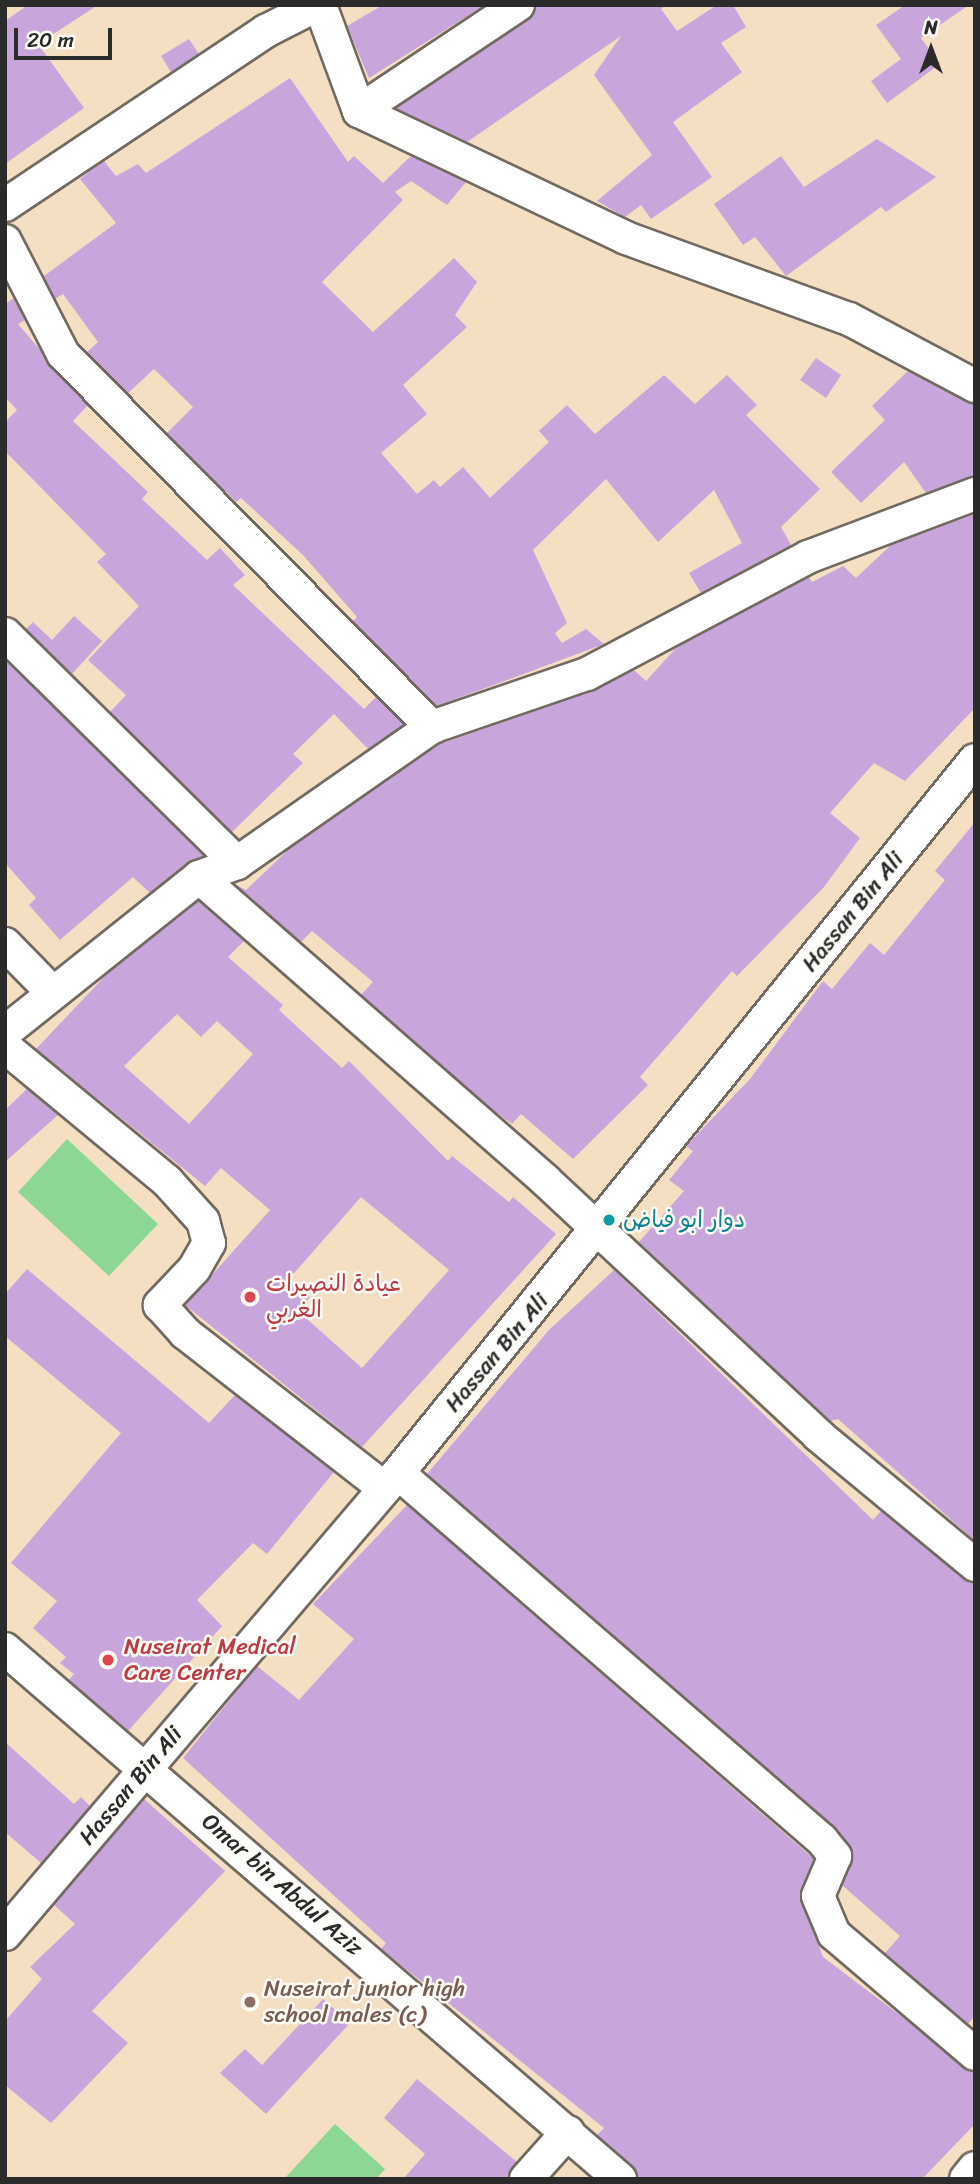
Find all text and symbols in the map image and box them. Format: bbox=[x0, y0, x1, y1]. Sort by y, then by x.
text: N bbox=[924, 11, 938, 44]
scale bar bbox=[18, 14, 116, 58]
north arrow bbox=[896, 14, 966, 84]
text: 20 m bbox=[27, 21, 74, 59]
street label: Hassan Bin Ali bbox=[796, 846, 910, 978]
place label: دوار ابو فياض bbox=[623, 1206, 745, 1234]
marker: دوار ابو فياض bbox=[601, 1212, 617, 1228]
place label: عيادة النصيرات الغربي bbox=[266, 1270, 401, 1324]
marker: عيادة النصيرات الغربي bbox=[240, 1287, 260, 1307]
street label: Hassan Bin Ali bbox=[439, 1288, 555, 1418]
place label: Nuseirat Medical Care Center bbox=[124, 1633, 296, 1687]
marker: Nuseirat Medical Care Center bbox=[98, 1650, 118, 1670]
street label: Hassan Bin Ali bbox=[73, 1721, 189, 1851]
street label: Omar bin Abdul Aziz bbox=[196, 1807, 368, 1963]
place label: Nuseirat junior high school males (c) bbox=[264, 1975, 465, 2029]
marker: Nuseirat junior high school males (c) bbox=[242, 1994, 258, 2010]

